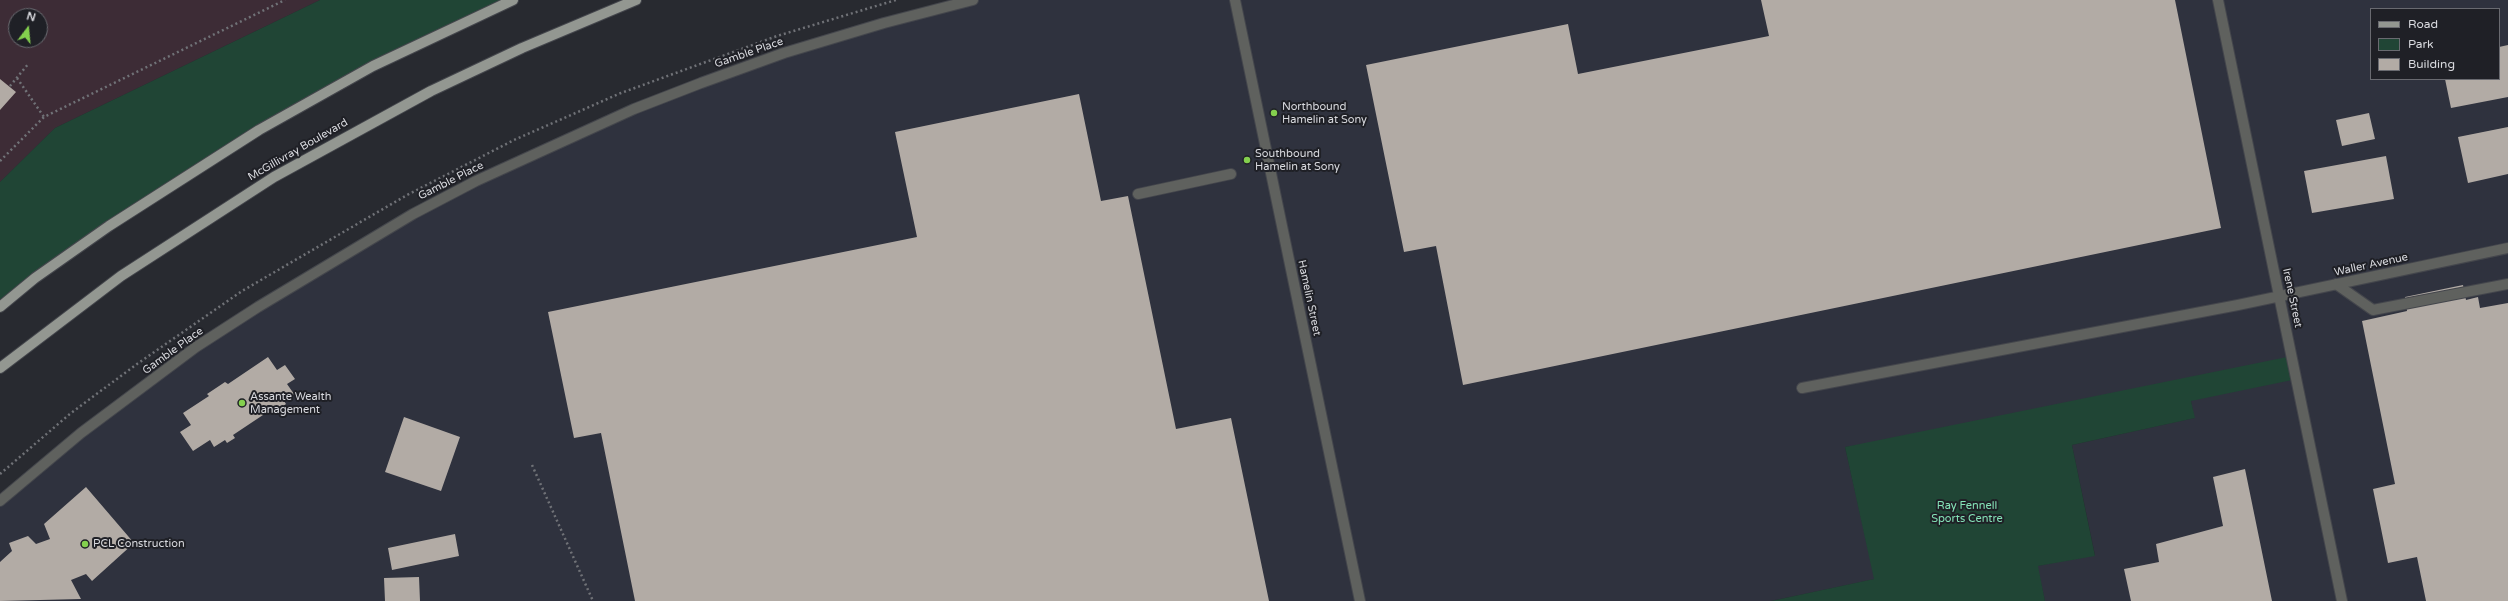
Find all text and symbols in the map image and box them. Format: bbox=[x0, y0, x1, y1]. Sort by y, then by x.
north arrow bbox=[8, 8, 48, 48]
legend bbox=[2370, 8, 2500, 80]
text: N bbox=[25, 9, 37, 24]
text: Road bbox=[2408, 17, 2438, 31]
street label: Gamble Place bbox=[713, 35, 785, 71]
text: Park bbox=[2408, 37, 2434, 51]
text: Building bbox=[2408, 57, 2455, 71]
place label: Northbound Hamelin at Sony bbox=[1282, 100, 1367, 126]
marker: Northbound Hamelin at Sony bbox=[1269, 108, 1279, 118]
street label: McGillivray Boulevard bbox=[246, 116, 350, 184]
place label: Southbound Hamelin at Sony bbox=[1255, 147, 1340, 173]
marker: Southbound Hamelin at Sony bbox=[1242, 155, 1252, 165]
street label: Gamble Place bbox=[416, 159, 486, 203]
street label: Waller Avenue bbox=[2333, 251, 2409, 279]
street label: Hamelin Street bbox=[1295, 259, 1323, 337]
street label: Irene Street bbox=[2279, 267, 2305, 329]
street label: Gamble Place bbox=[140, 325, 206, 377]
place label: Assante Wealth Management bbox=[250, 390, 331, 416]
marker: Assante Wealth Management bbox=[237, 398, 247, 408]
park label: Ray Fennell Sports Centre bbox=[1931, 499, 2003, 525]
place label: PCL Construction bbox=[93, 537, 185, 551]
marker: PCL Construction bbox=[80, 539, 90, 549]

